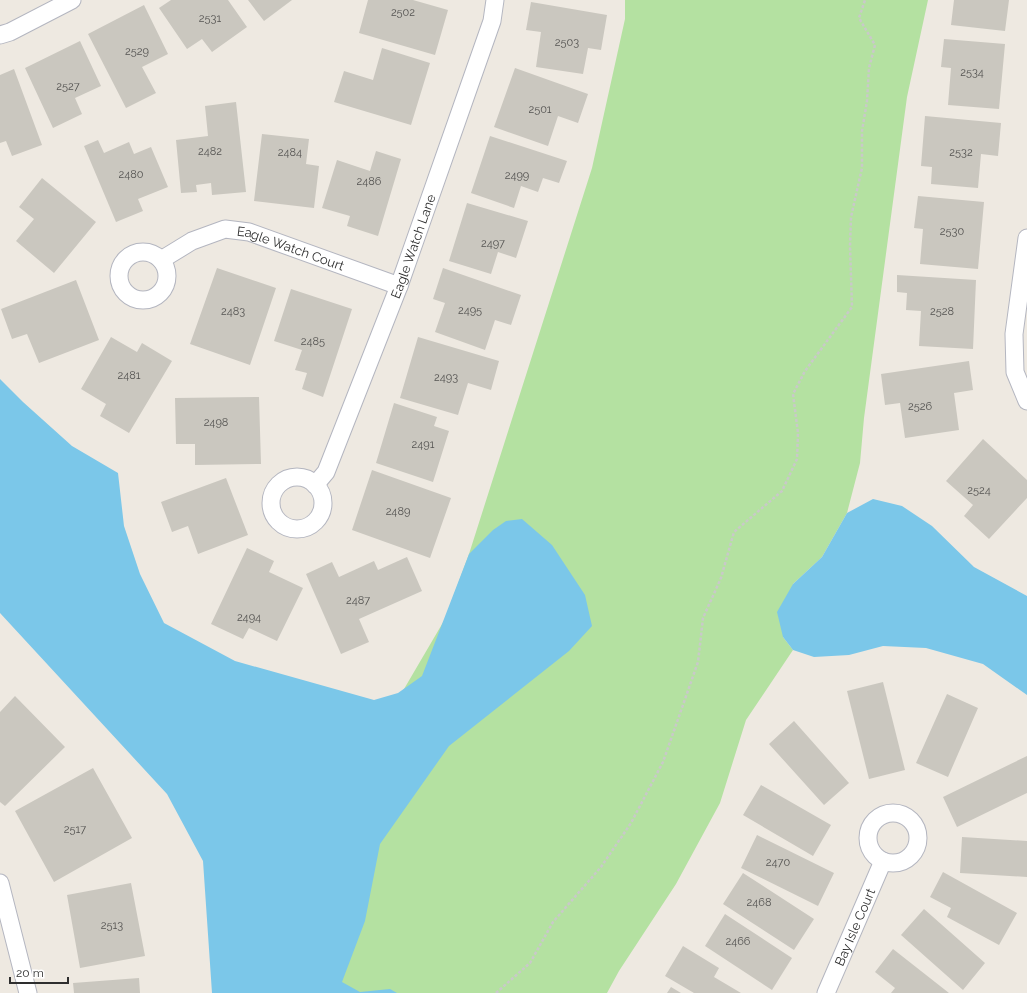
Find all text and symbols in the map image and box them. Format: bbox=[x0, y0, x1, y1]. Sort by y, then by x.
house number: 2502 bbox=[391, 6, 415, 19]
house number: 2531 bbox=[199, 12, 221, 25]
house number: 2503 bbox=[555, 36, 579, 49]
house number: 2529 bbox=[125, 45, 149, 58]
house number: 2534 bbox=[960, 66, 984, 79]
house number: 2527 bbox=[56, 80, 80, 93]
house number: 2501 bbox=[528, 103, 552, 116]
house number: 2482 bbox=[198, 145, 222, 158]
house number: 2484 bbox=[278, 146, 302, 159]
house number: 2532 bbox=[949, 146, 973, 159]
house number: 2480 bbox=[119, 168, 144, 181]
house number: 2499 bbox=[505, 169, 529, 182]
house number: 2486 bbox=[357, 175, 382, 188]
street label: Eagle Watch Lane bbox=[387, 192, 438, 300]
street label: Eagle Watch Court bbox=[236, 223, 347, 273]
house number: 2530 bbox=[940, 225, 964, 238]
house number: 2497 bbox=[481, 237, 505, 250]
house number: 2495 bbox=[458, 304, 482, 317]
house number: 2483 bbox=[221, 305, 245, 318]
house number: 2528 bbox=[930, 305, 954, 318]
house number: 2485 bbox=[301, 335, 325, 348]
house number: 2481 bbox=[118, 369, 141, 382]
house number: 2493 bbox=[434, 371, 458, 384]
house number: 2526 bbox=[908, 400, 932, 413]
house number: 2498 bbox=[204, 416, 228, 429]
house number: 2491 bbox=[412, 438, 435, 451]
house number: 2524 bbox=[967, 484, 991, 497]
house number: 2489 bbox=[386, 505, 410, 518]
house number: 2487 bbox=[346, 594, 370, 607]
house number: 2494 bbox=[237, 611, 261, 624]
house number: 2517 bbox=[64, 823, 86, 836]
house number: 2470 bbox=[766, 856, 790, 869]
street label: Bay Isle Court bbox=[831, 885, 878, 968]
house number: 2468 bbox=[747, 896, 771, 909]
house number: 2513 bbox=[101, 919, 123, 932]
house number: 2466 bbox=[725, 935, 751, 948]
scale bar bbox=[10, 959, 68, 985]
text: 20 m bbox=[16, 966, 44, 980]

